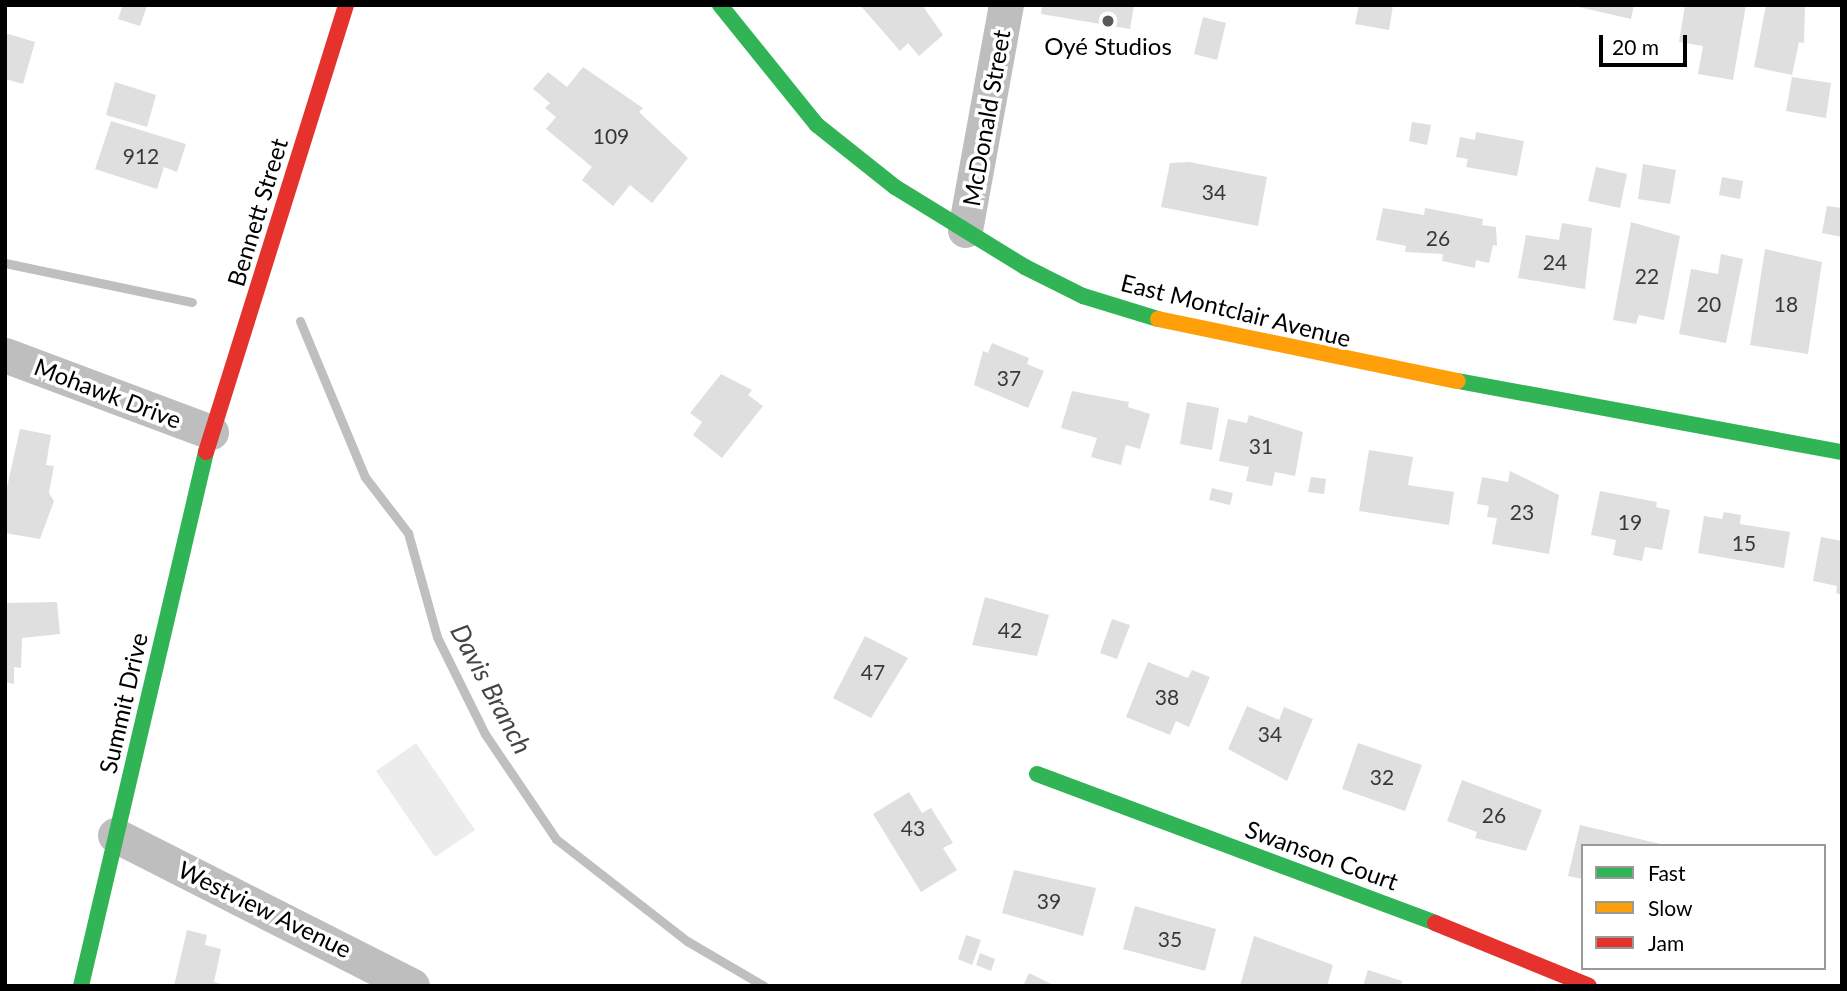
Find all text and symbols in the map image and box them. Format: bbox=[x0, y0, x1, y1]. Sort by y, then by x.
marker: Oyé Studios bbox=[1100, 13, 1116, 29]
scale bar bbox=[1602, 21, 1689, 65]
street label: McDonald Street bbox=[956, 28, 1016, 208]
place label: Oyé Studios bbox=[1044, 32, 1172, 60]
text: 20 m bbox=[1612, 34, 1659, 59]
house number: 109 bbox=[593, 123, 629, 149]
street label: Bennett Street bbox=[221, 135, 293, 289]
house number: 912 bbox=[123, 143, 159, 169]
house number: 34 bbox=[1202, 179, 1226, 205]
house number: 26 bbox=[1426, 225, 1450, 251]
house number: 24 bbox=[1543, 249, 1567, 275]
house number: 22 bbox=[1635, 263, 1659, 289]
street label: East Montclair Avenue bbox=[1117, 267, 1355, 353]
house number: 20 bbox=[1697, 291, 1721, 317]
house number: 18 bbox=[1774, 291, 1798, 317]
street label: Mohawk Drive bbox=[30, 352, 186, 434]
house number: 37 bbox=[997, 365, 1021, 391]
house number: 31 bbox=[1249, 433, 1273, 459]
house number: 23 bbox=[1510, 499, 1534, 525]
house number: 19 bbox=[1618, 509, 1642, 535]
house number: 15 bbox=[1732, 530, 1756, 556]
house number: 42 bbox=[998, 617, 1022, 643]
water label: Davis Branch bbox=[444, 619, 538, 759]
street label: Summit Drive bbox=[93, 630, 153, 776]
house number: 47 bbox=[861, 659, 885, 685]
house number: 38 bbox=[1155, 684, 1179, 710]
house number: 34 bbox=[1258, 721, 1282, 747]
house number: 32 bbox=[1370, 764, 1394, 790]
house number: 26 bbox=[1482, 802, 1506, 828]
street label: Swanson Court bbox=[1242, 814, 1402, 896]
house number: 43 bbox=[901, 815, 925, 841]
legend bbox=[1581, 844, 1826, 970]
street label: Westview Avenue bbox=[173, 854, 357, 964]
text: Fast bbox=[1648, 860, 1685, 885]
house number: 39 bbox=[1037, 888, 1061, 914]
text: Slow bbox=[1648, 895, 1692, 920]
house number: 35 bbox=[1158, 926, 1182, 952]
text: Jam bbox=[1648, 930, 1684, 955]

